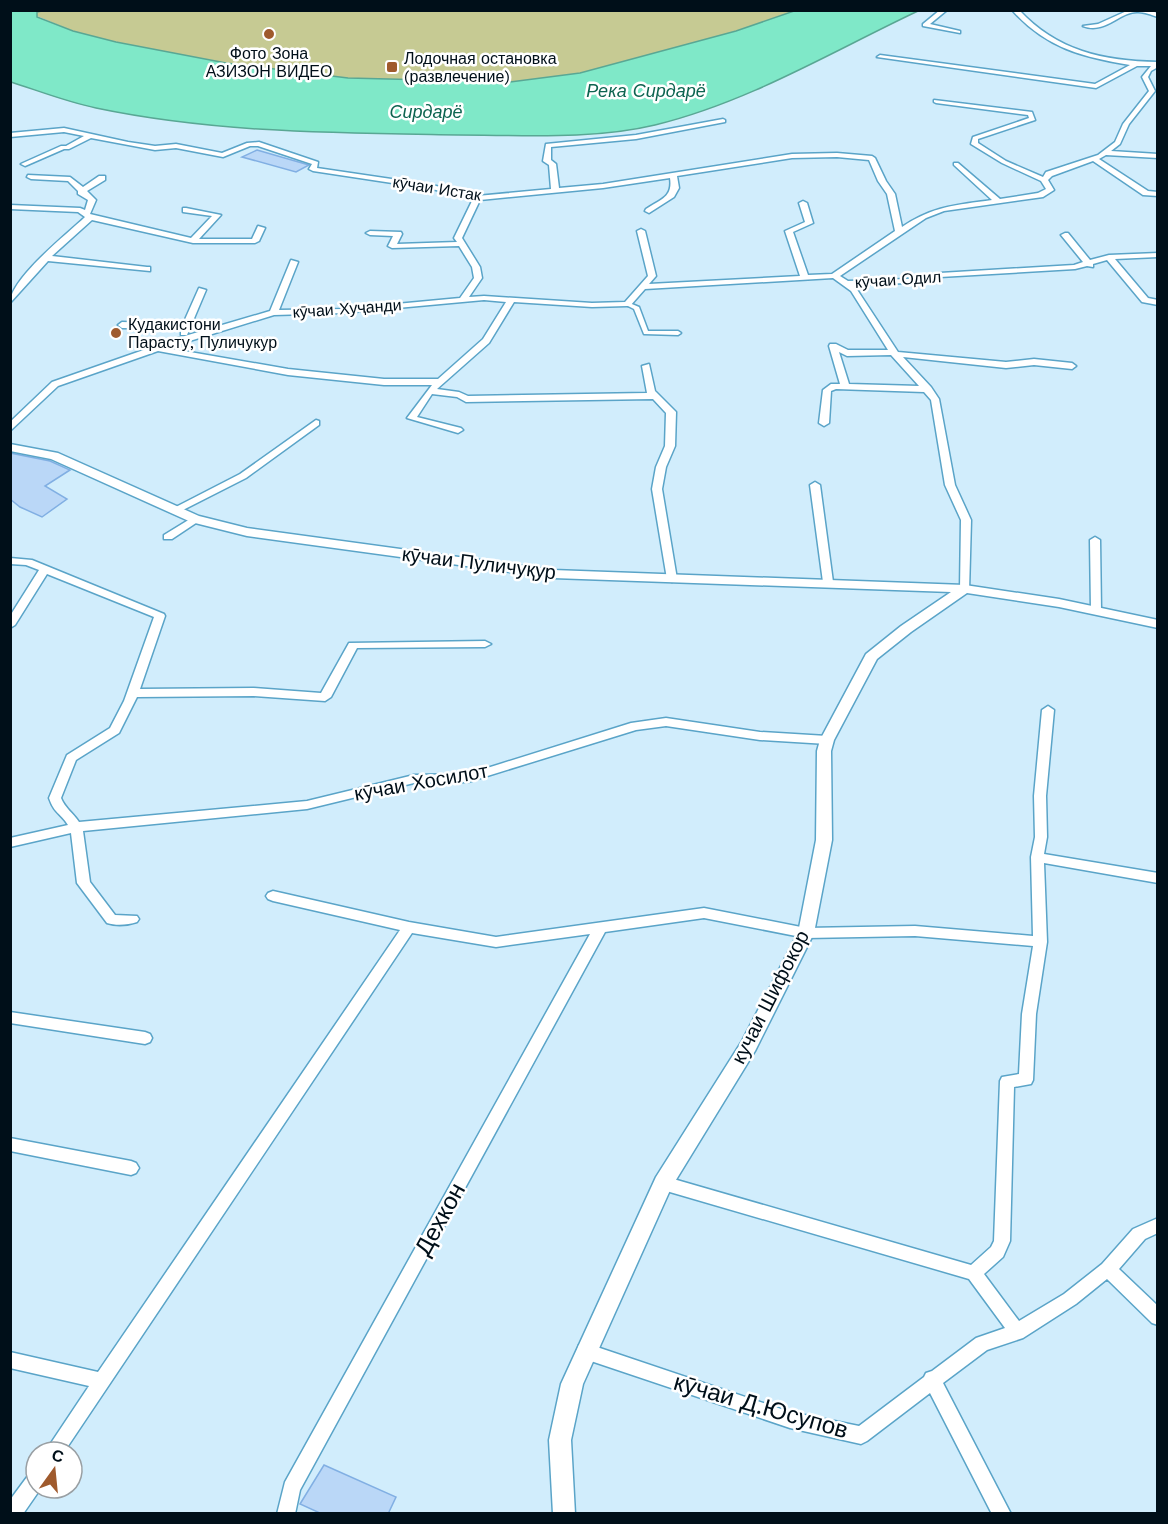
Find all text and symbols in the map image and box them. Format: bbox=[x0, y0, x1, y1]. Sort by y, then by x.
marker: Фото Зона АЗИЗОН ВИДЕО bbox=[262, 27, 276, 41]
place label: Фото Зона АЗИЗОН ВИДЕО bbox=[206, 44, 332, 81]
place label: Лодочная остановка (развлечение) bbox=[404, 49, 557, 86]
marker: Лодочная остановка (развлечение) bbox=[385, 60, 399, 74]
water label: Река Сирдарё bbox=[586, 80, 706, 101]
water label: Сирдарё bbox=[389, 101, 463, 122]
street label: кӯчаи Истак bbox=[391, 172, 483, 205]
street label: кӯчаи Одил bbox=[854, 267, 942, 292]
street label: кӯчаи Хуҷанди bbox=[292, 295, 402, 322]
place label: Кудакистони Парасту, Пуличукур bbox=[128, 315, 277, 352]
marker: Кудакистони Парасту, Пуличукур bbox=[109, 326, 123, 340]
street label: кӯчаи Пуличуқур bbox=[401, 542, 557, 584]
street label: кӯчаи Хосилот bbox=[352, 758, 490, 806]
street label: кучаи Шифокор bbox=[726, 926, 814, 1068]
street label: Дехкон bbox=[409, 1178, 471, 1260]
street label: кӯчаи Д.Юсупов bbox=[671, 1368, 851, 1444]
north arrow bbox=[24, 1440, 84, 1500]
text: С bbox=[50, 1445, 66, 1467]

